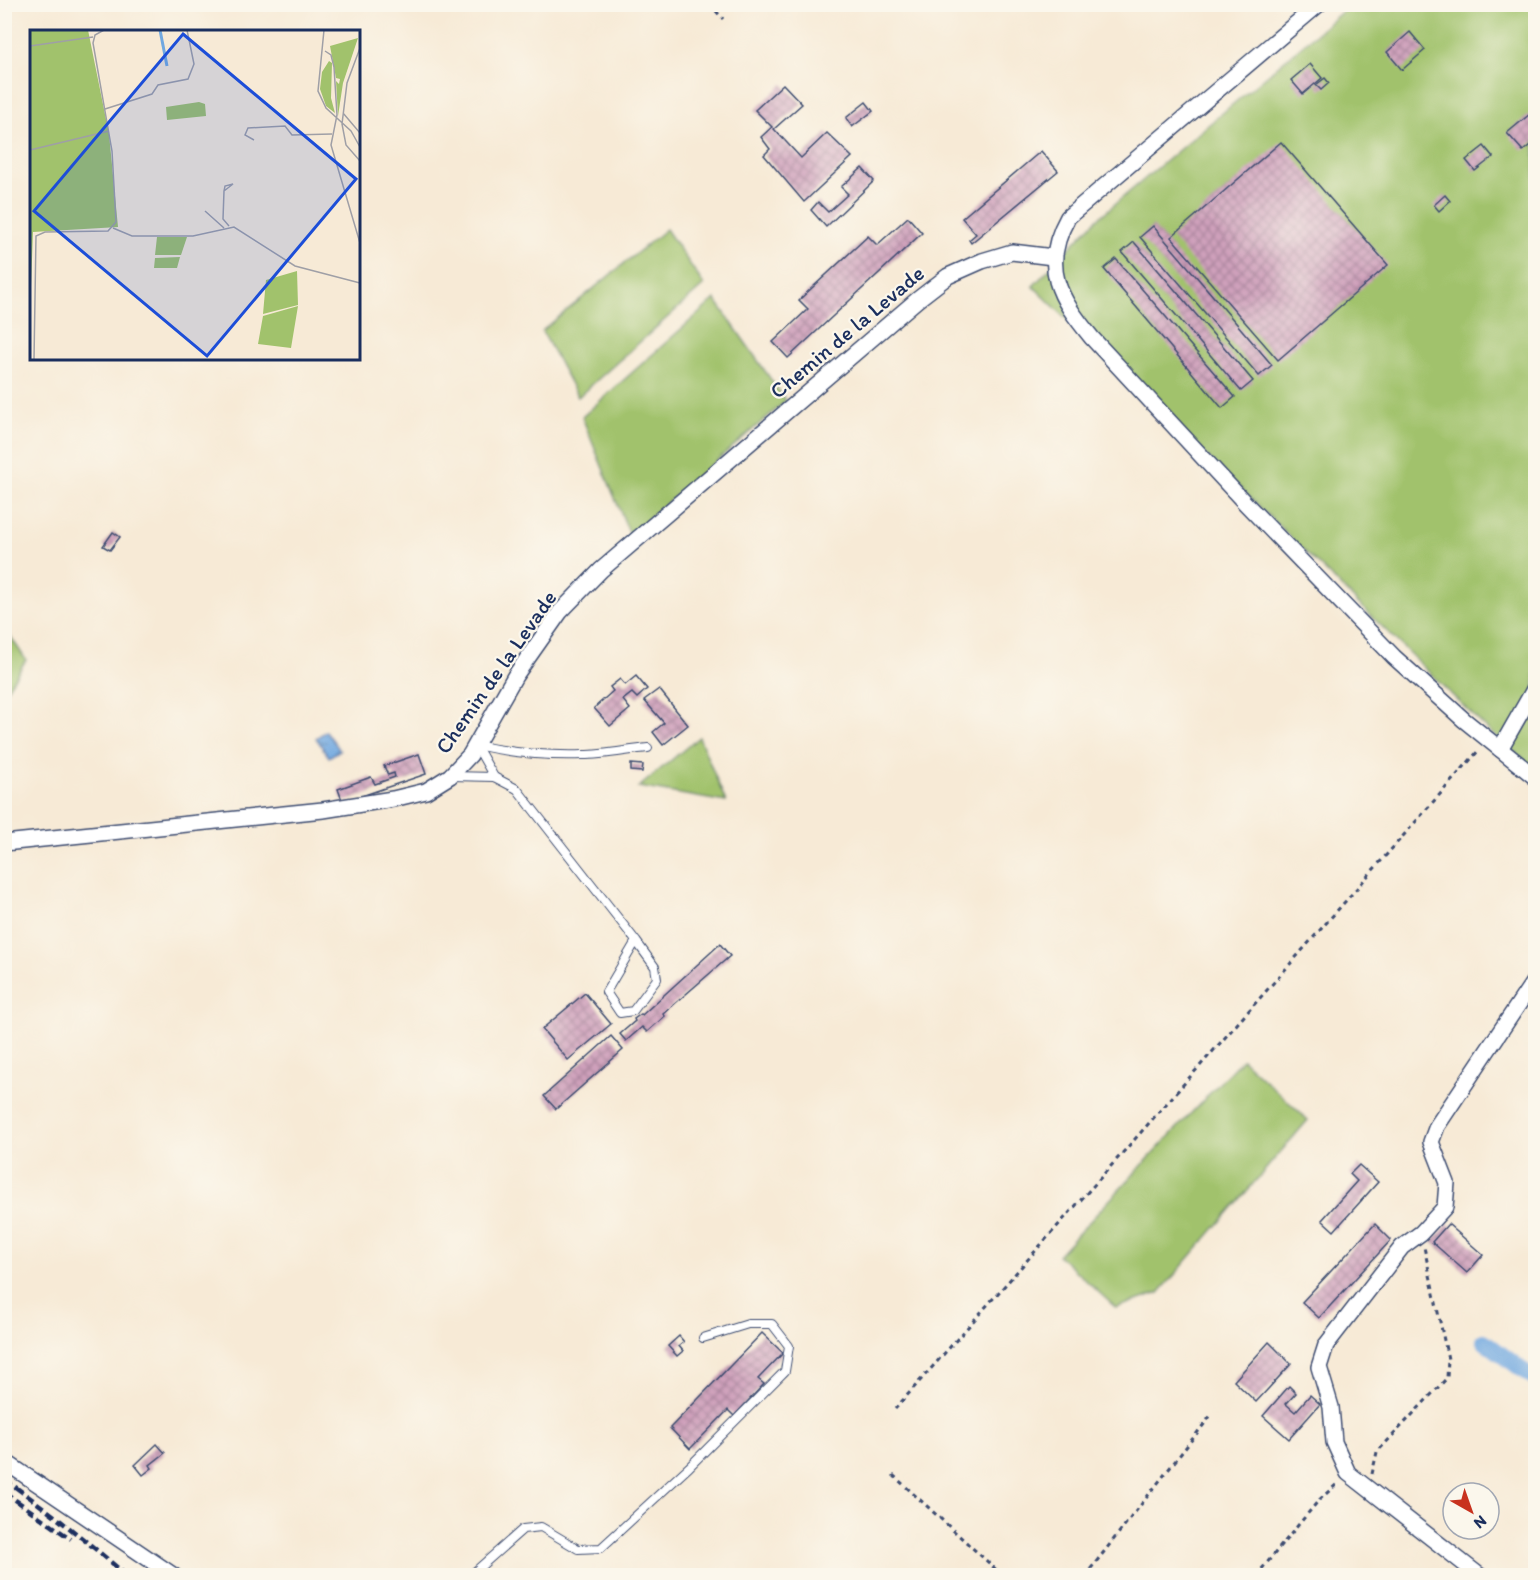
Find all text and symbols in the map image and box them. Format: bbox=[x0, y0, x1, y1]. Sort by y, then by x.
inset map bbox=[30, 30, 360, 360]
street label: Chemin de la Levade bbox=[764, 260, 930, 404]
street label: Chemin de la Levade bbox=[430, 585, 562, 759]
north arrow bbox=[1441, 1481, 1501, 1541]
text: N bbox=[1470, 1511, 1491, 1533]

